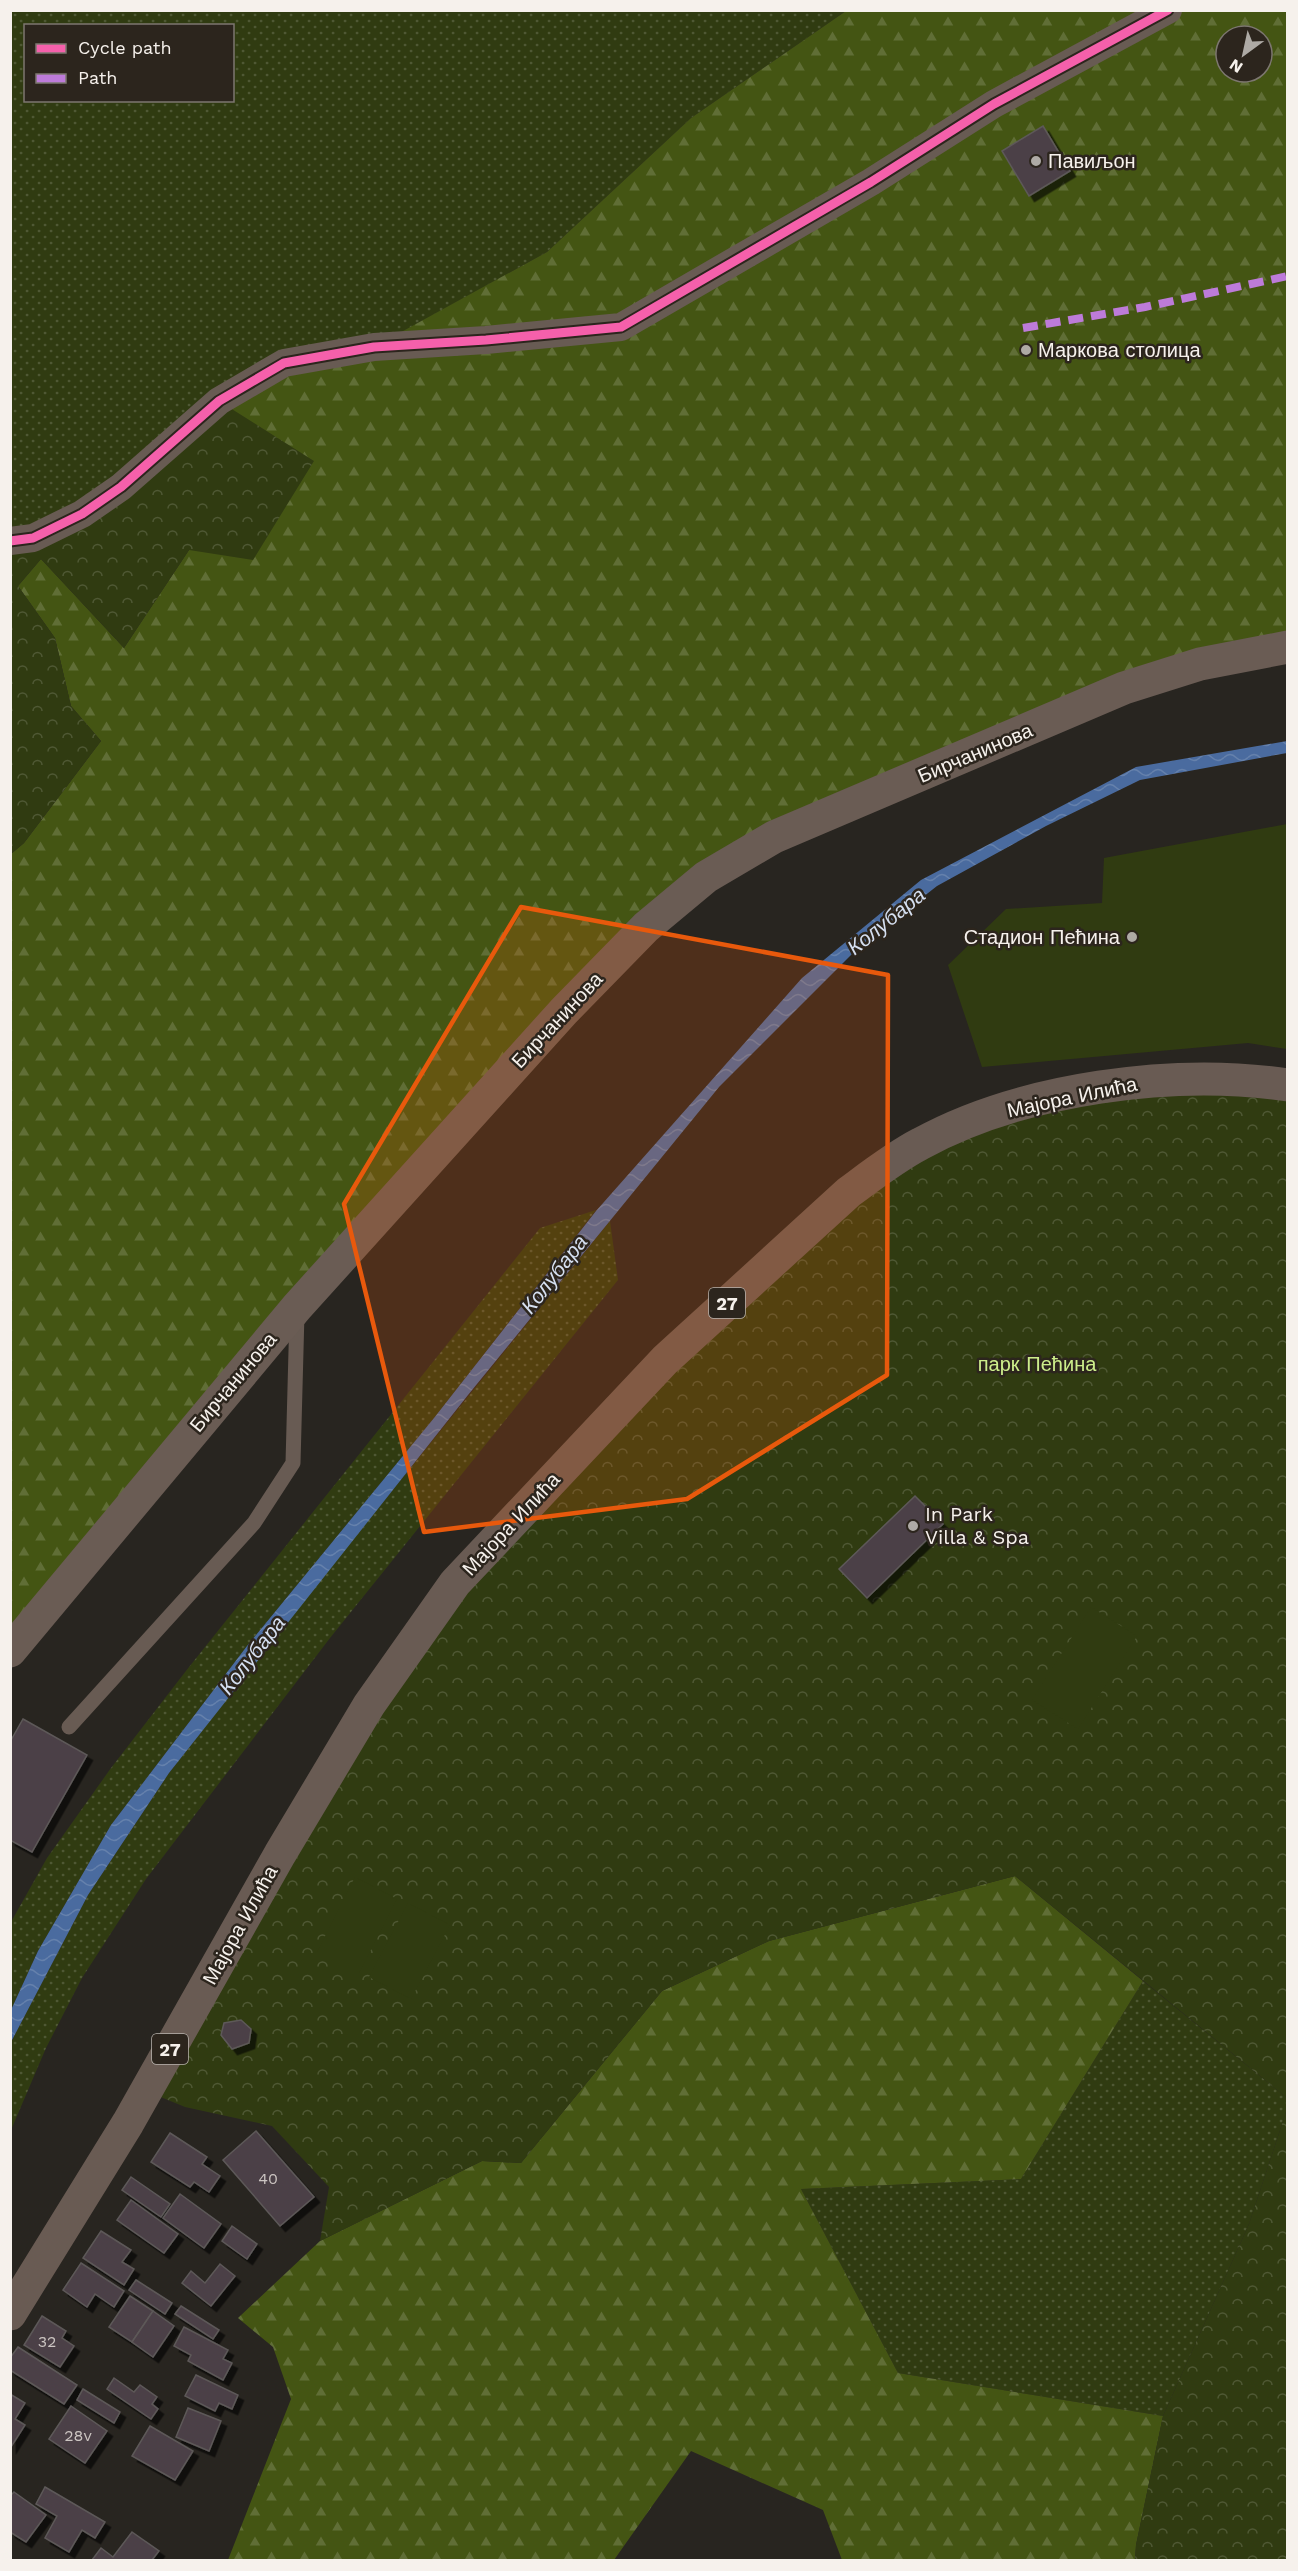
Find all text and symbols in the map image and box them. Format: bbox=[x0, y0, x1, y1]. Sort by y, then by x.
legend bbox=[24, 24, 234, 102]
north arrow bbox=[1214, 24, 1274, 84]
text: Cycle path bbox=[78, 37, 172, 58]
text: N bbox=[1226, 55, 1246, 77]
text: Path bbox=[78, 67, 118, 88]
place label: Павиљон bbox=[1048, 149, 1136, 173]
marker: Павиљон bbox=[1029, 154, 1043, 168]
place label: Маркова столица bbox=[1038, 338, 1201, 362]
marker: Маркова столица bbox=[1019, 343, 1033, 357]
street label: Бирчанинова bbox=[914, 718, 1037, 788]
water label: Колубара bbox=[842, 882, 930, 960]
place label: Стадион Пећина bbox=[964, 925, 1121, 949]
marker: Стадион Пећина bbox=[1125, 930, 1139, 944]
street label: Бирчанинова bbox=[506, 966, 608, 1073]
street label: Мајора Илића bbox=[1005, 1071, 1140, 1122]
water label: Колубара bbox=[516, 1230, 592, 1318]
road number: 27 bbox=[709, 1288, 745, 1318]
street label: Бирчанинова bbox=[184, 1327, 282, 1437]
park label: парк Пећина bbox=[978, 1352, 1097, 1376]
street label: Мајора Илића bbox=[457, 1467, 565, 1580]
place label: In Park Villa & Spa bbox=[925, 1502, 1029, 1549]
marker: In Park Villa & Spa bbox=[906, 1519, 920, 1533]
water label: Колубара bbox=[214, 1611, 290, 1699]
street label: Мајора Илића bbox=[197, 1861, 283, 1989]
road number: 27 bbox=[152, 2034, 188, 2064]
house number: 40 bbox=[258, 2169, 278, 2188]
house number: 32 bbox=[38, 2332, 56, 2351]
house number: 28v bbox=[64, 2426, 92, 2445]

